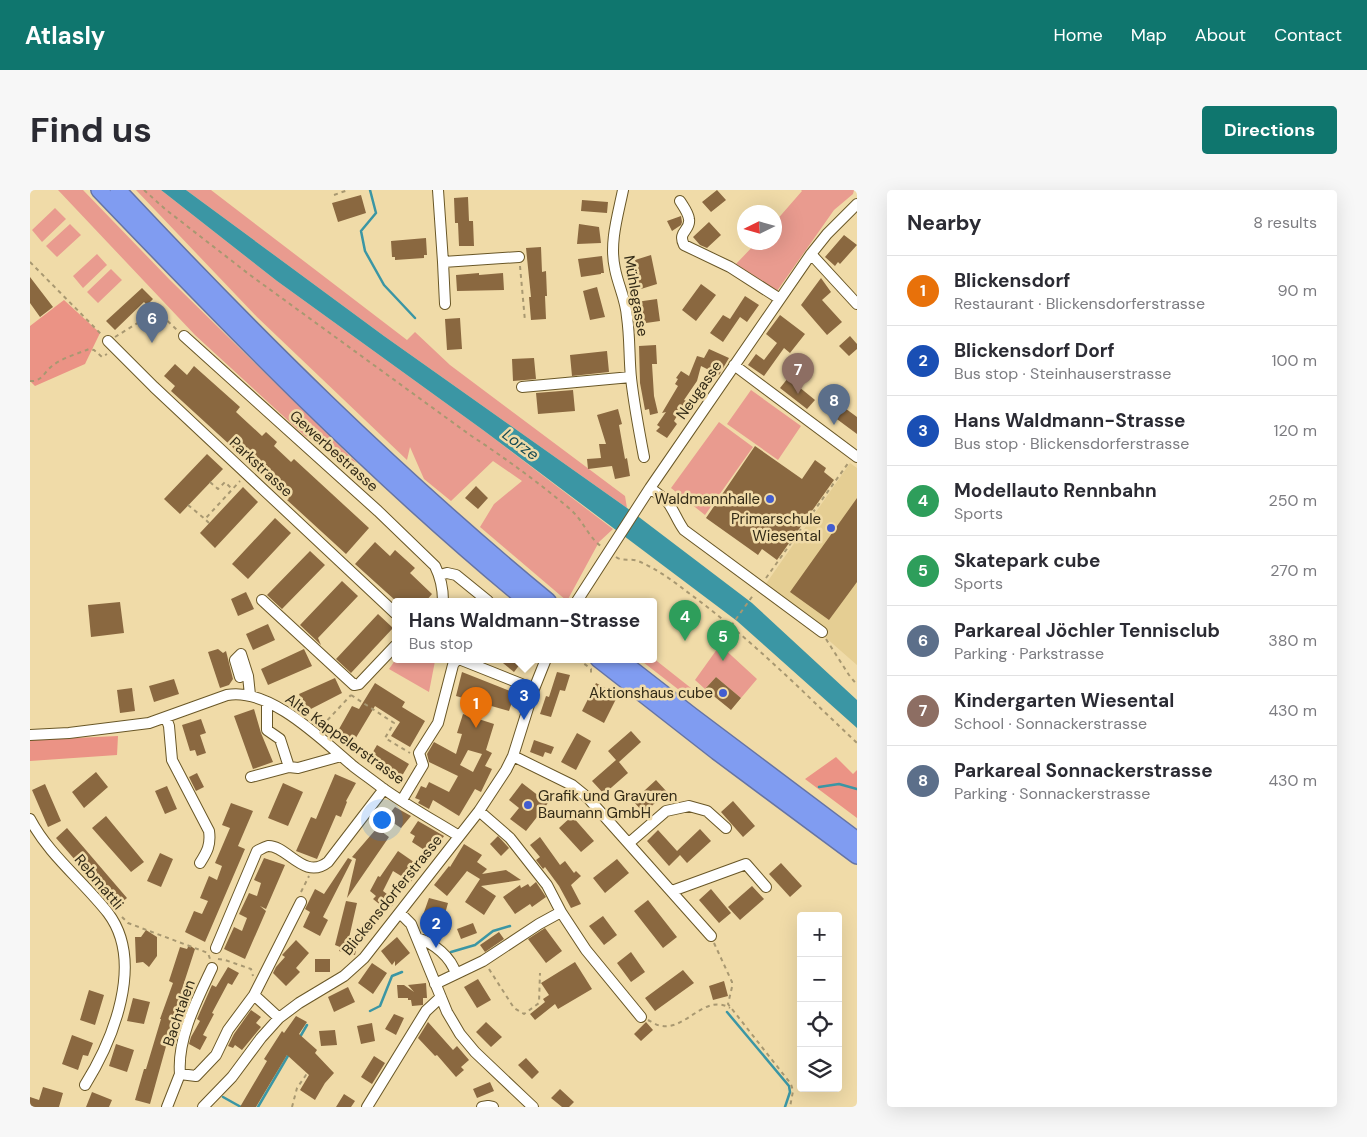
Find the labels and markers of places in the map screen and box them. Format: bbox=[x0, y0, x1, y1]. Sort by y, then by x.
pin: 6 bbox=[136, 302, 168, 343]
pin: 7 bbox=[782, 353, 814, 394]
pin: 8 bbox=[818, 384, 850, 425]
place label: Waldmannhalle bbox=[655, 489, 760, 509]
marker: Waldmannhalle bbox=[764, 493, 776, 505]
place label: Primarschule Wiesental bbox=[731, 509, 821, 546]
marker: Primarschule Wiesental bbox=[825, 522, 837, 534]
pin: 4 bbox=[669, 600, 701, 641]
pin: 5 bbox=[707, 620, 739, 661]
pin: 3 bbox=[508, 679, 540, 720]
place label: Aktionshaus cube bbox=[589, 683, 713, 703]
pin: 1 bbox=[460, 687, 492, 728]
marker: Aktionshaus cube bbox=[717, 687, 729, 699]
place label: Grafik und Gravuren Baumann GmbH bbox=[538, 786, 677, 823]
marker: Grafik und Gravuren Baumann GmbH bbox=[522, 799, 534, 811]
pin: 2 bbox=[420, 907, 452, 948]

